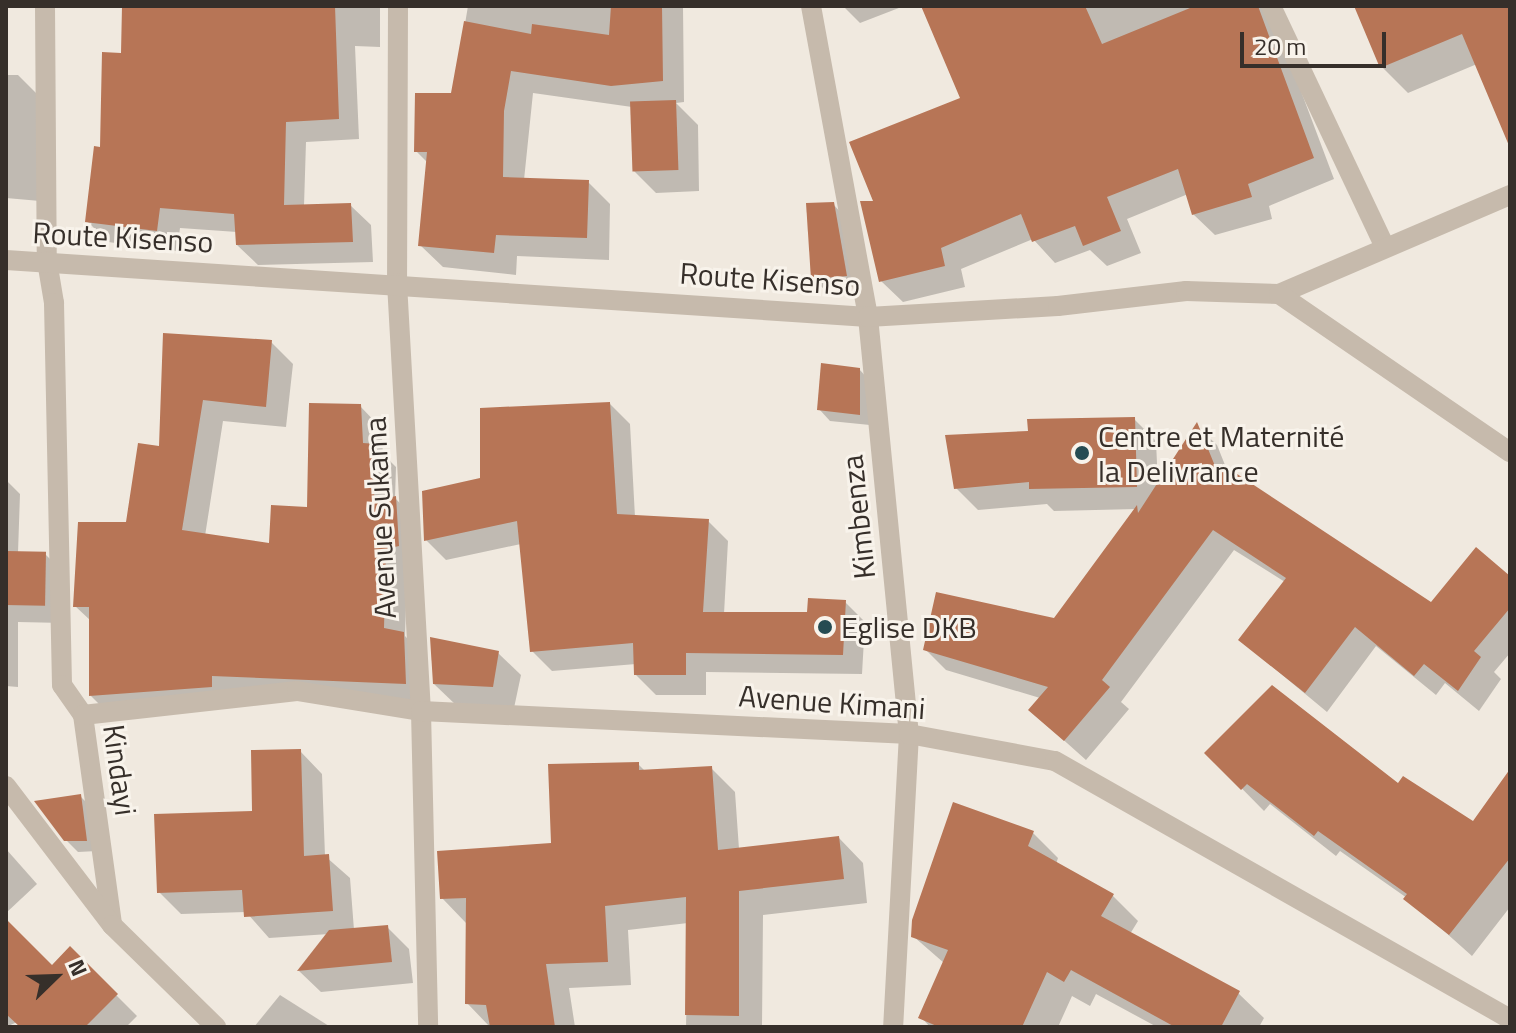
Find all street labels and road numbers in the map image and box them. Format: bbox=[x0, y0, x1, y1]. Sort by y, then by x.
street label: Route Kisenso bbox=[32, 214, 214, 260]
street label: Route Kisenso bbox=[679, 255, 861, 303]
street label: Avenue Sukama bbox=[357, 416, 403, 620]
street label: Kimbenza bbox=[834, 453, 882, 581]
street label: Avenue Kimani bbox=[738, 678, 926, 726]
street label: Kindayi bbox=[96, 722, 144, 818]

